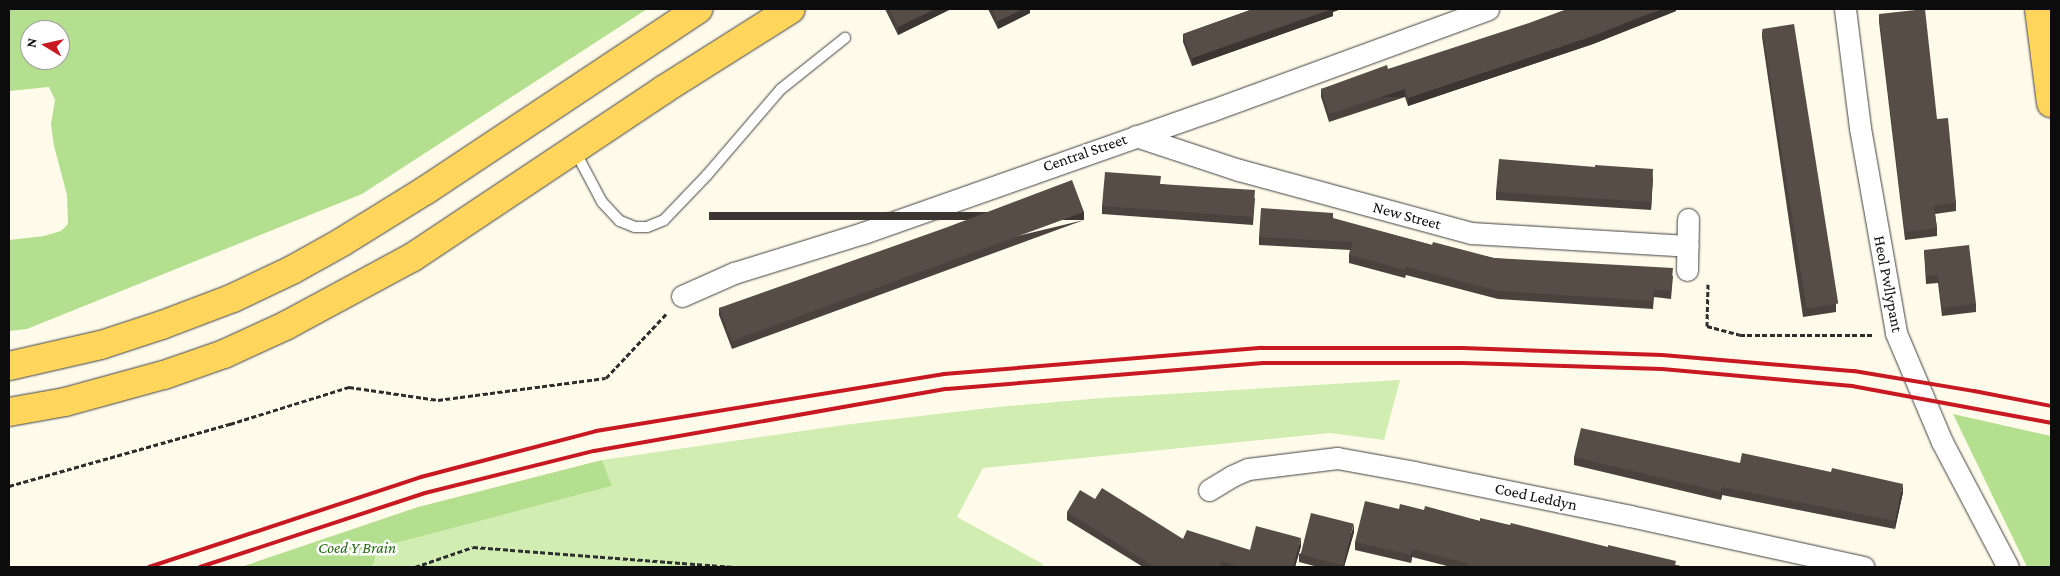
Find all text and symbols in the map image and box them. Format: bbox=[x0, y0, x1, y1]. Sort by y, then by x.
north arrow bbox=[20, 20, 70, 70]
text: N bbox=[23, 37, 40, 49]
street label: Central Street bbox=[1040, 130, 1130, 176]
street label: New Street bbox=[1371, 198, 1443, 234]
street label: Heol Pwllypant bbox=[1869, 234, 1907, 334]
street label: Coed Leddyn bbox=[1493, 479, 1579, 515]
park label: Coed Y Brain bbox=[318, 538, 396, 558]

